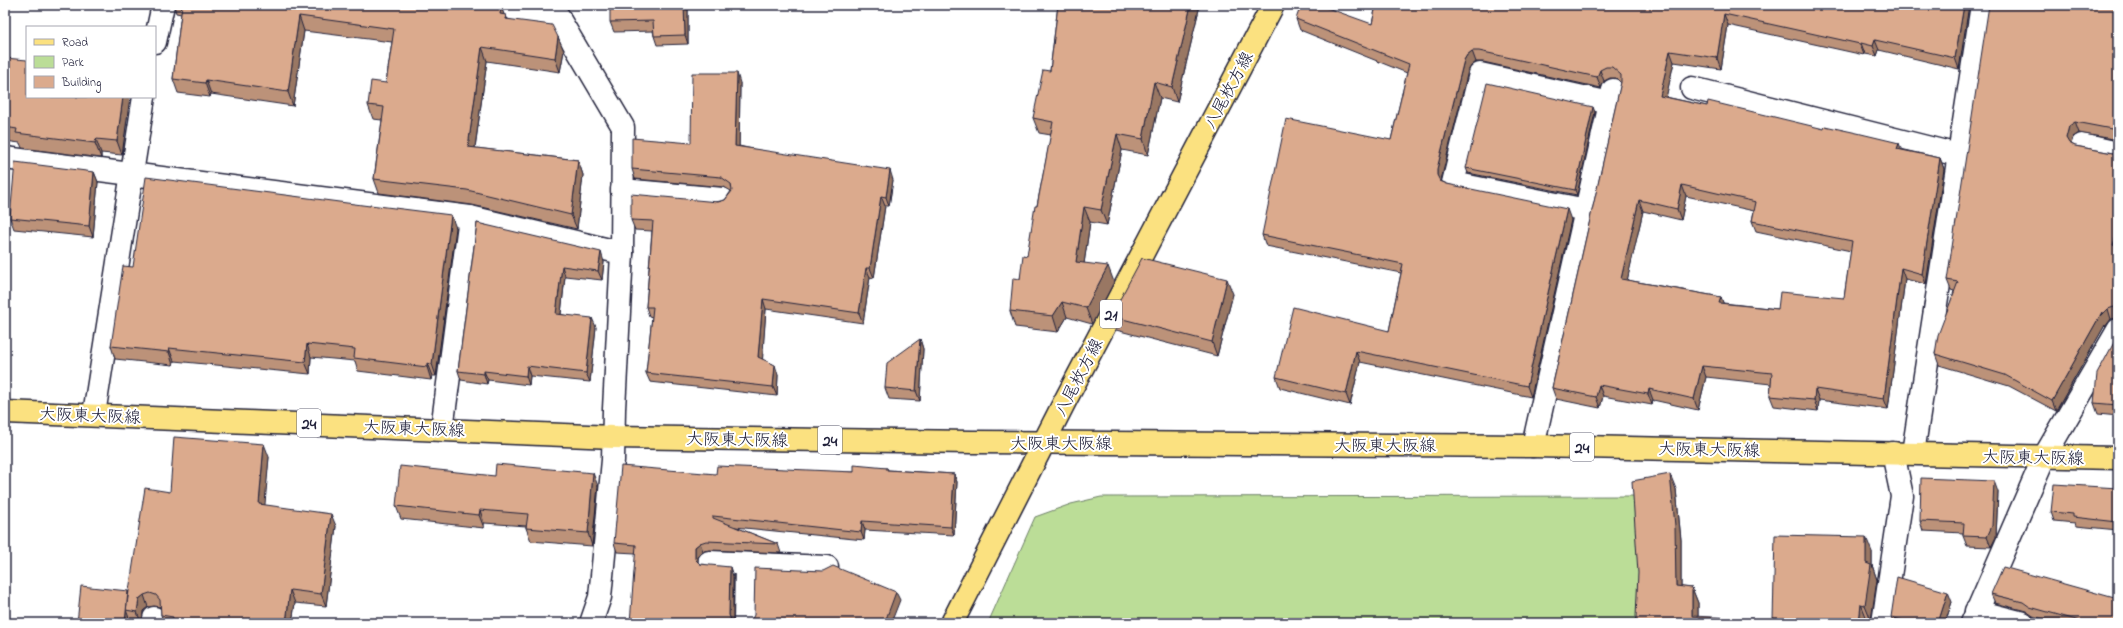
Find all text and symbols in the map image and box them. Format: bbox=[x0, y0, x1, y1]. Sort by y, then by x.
legend bbox=[26, 26, 156, 98]
text: Road bbox=[62, 34, 88, 52]
street label: 八尾枚方線 bbox=[1198, 47, 1260, 134]
text: Park bbox=[62, 54, 84, 72]
text: Building bbox=[61, 74, 101, 93]
road number: 21 bbox=[1100, 300, 1122, 328]
street label: 八尾枚方線 bbox=[1049, 334, 1110, 421]
street label: 大阪東大阪線 bbox=[39, 402, 141, 431]
road number: 24 bbox=[297, 409, 321, 437]
street label: 大阪東大阪線 bbox=[363, 415, 465, 444]
road number: 24 bbox=[818, 426, 842, 454]
street label: 大阪東大阪線 bbox=[686, 427, 788, 454]
street label: 大阪東大阪線 bbox=[1010, 432, 1112, 457]
road number: 24 bbox=[1570, 433, 1594, 461]
street label: 大阪東大阪線 bbox=[1334, 434, 1436, 459]
street label: 大阪東大阪線 bbox=[1658, 437, 1760, 464]
street label: 大阪東大阪線 bbox=[1982, 445, 2084, 472]

